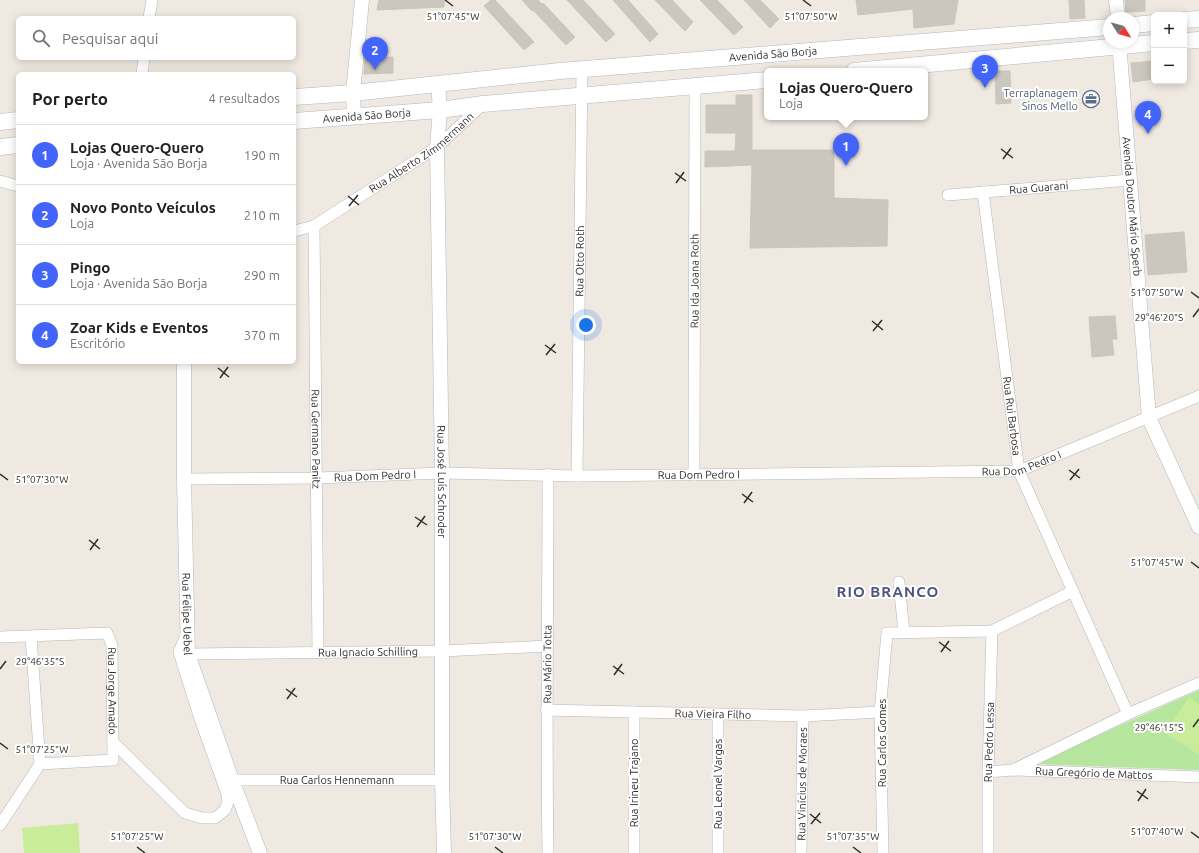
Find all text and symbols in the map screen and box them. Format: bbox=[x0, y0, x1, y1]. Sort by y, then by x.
text: 51°07'45"W bbox=[427, 11, 479, 22]
text: 51°07'50"W bbox=[785, 11, 837, 22]
north arrow bbox=[1103, 12, 1139, 48]
map controls bbox=[1151, 12, 1187, 84]
button: + bbox=[1151, 12, 1187, 48]
search box bbox=[16, 16, 296, 60]
icon: search bbox=[30, 27, 52, 49]
text: Pesquisar aqui bbox=[62, 30, 158, 47]
pin: 2 bbox=[362, 37, 388, 70]
street label: Avenida São Borja bbox=[728, 44, 818, 63]
button: − bbox=[1151, 48, 1187, 84]
pin: 3 bbox=[972, 55, 998, 88]
popup bbox=[764, 68, 928, 120]
text: Lojas Quero-Quero bbox=[779, 79, 913, 96]
place label: Terraplanagem Sinos Mello bbox=[1004, 87, 1078, 112]
text: Por perto bbox=[32, 89, 108, 108]
office icon: Terraplanagem Sinos Mello bbox=[1081, 89, 1101, 109]
text: 4 resultados bbox=[209, 91, 280, 105]
text: Loja bbox=[779, 96, 803, 110]
pin: 4 bbox=[1135, 101, 1161, 134]
street label: Avenida São Borja bbox=[322, 106, 411, 125]
street label: Rua Alberto Zimmermann bbox=[367, 110, 476, 195]
pin: 1 bbox=[833, 133, 859, 166]
street label: Avenida Doutor Mário Sperb bbox=[1121, 136, 1144, 277]
text: Lojas Quero-Quero bbox=[70, 139, 204, 156]
text: 1 bbox=[41, 148, 49, 162]
text: 190 m bbox=[244, 148, 280, 162]
text: Loja · Avenida São Borja bbox=[70, 156, 208, 170]
street label: Rua Guarani bbox=[1009, 179, 1069, 196]
text: Novo Ponto Veículos bbox=[70, 199, 216, 216]
text: 2 bbox=[41, 208, 49, 222]
text: 210 m bbox=[244, 208, 280, 222]
text: Loja bbox=[70, 216, 94, 230]
street label: Rua Otto Roth bbox=[573, 225, 586, 297]
street label: Rua Ida Joana Roth bbox=[688, 234, 701, 328]
text: Pingo bbox=[70, 259, 110, 276]
text: 3 bbox=[41, 268, 49, 282]
text: 290 m bbox=[244, 268, 280, 282]
text: Loja · Avenida São Borja bbox=[70, 276, 208, 290]
text: 51°07'50"W bbox=[1131, 287, 1183, 298]
text: 29°46'20"S bbox=[1135, 312, 1183, 323]
your location bbox=[576, 315, 596, 335]
text: Zoar Kids e Eventos bbox=[70, 319, 208, 336]
text: 4 bbox=[41, 328, 49, 342]
text: 370 m bbox=[244, 328, 280, 342]
text: Escritório bbox=[70, 336, 125, 350]
street label: Rua Rui Barbosa bbox=[1001, 376, 1023, 456]
street label: Rua Germano Panitz bbox=[310, 389, 322, 489]
street label: Rua José Luís Schroder bbox=[435, 425, 448, 539]
street label: Rua Dom Pedro I bbox=[982, 448, 1063, 477]
street label: Rua Dom Pedro I bbox=[334, 468, 416, 483]
street label: Rua Dom Pedro I bbox=[658, 468, 740, 481]
text: 51°07'30"W bbox=[16, 474, 68, 485]
text: 51°07'45"W bbox=[1131, 557, 1183, 568]
street label: Rua Felipe Uebel bbox=[180, 572, 194, 656]
district label: RIO BRANCO bbox=[837, 583, 939, 600]
street label: Rua Mário Totta bbox=[541, 625, 553, 703]
street label: Rua Ignacio Schilling bbox=[318, 645, 418, 658]
street label: Rua Jorge Amado bbox=[106, 647, 119, 735]
text: 29°46'35"S bbox=[16, 656, 64, 667]
street label: Rua Carlos Gomes bbox=[876, 698, 888, 787]
street label: Rua Pedro Lessa bbox=[982, 702, 996, 782]
street label: Rua Vieira Filho bbox=[675, 707, 751, 721]
text: 29°46'15"S bbox=[1135, 722, 1183, 733]
street label: Rua Vinícius de Moraes bbox=[795, 727, 809, 841]
street label: Rua Irineu Trajano bbox=[628, 739, 640, 827]
street label: Rua Leonel Vargas bbox=[712, 739, 724, 829]
text: 51°07'25"W bbox=[16, 744, 68, 755]
street label: Rua Gregório de Mattos bbox=[1035, 765, 1153, 781]
street label: Rua Carlos Hennemann bbox=[280, 774, 394, 786]
text: 51°07'40"W bbox=[1131, 826, 1183, 837]
text: 51°07'25"W bbox=[111, 831, 163, 842]
text: 51°07'30"W bbox=[469, 831, 521, 842]
text: 51°07'35"W bbox=[827, 831, 879, 842]

